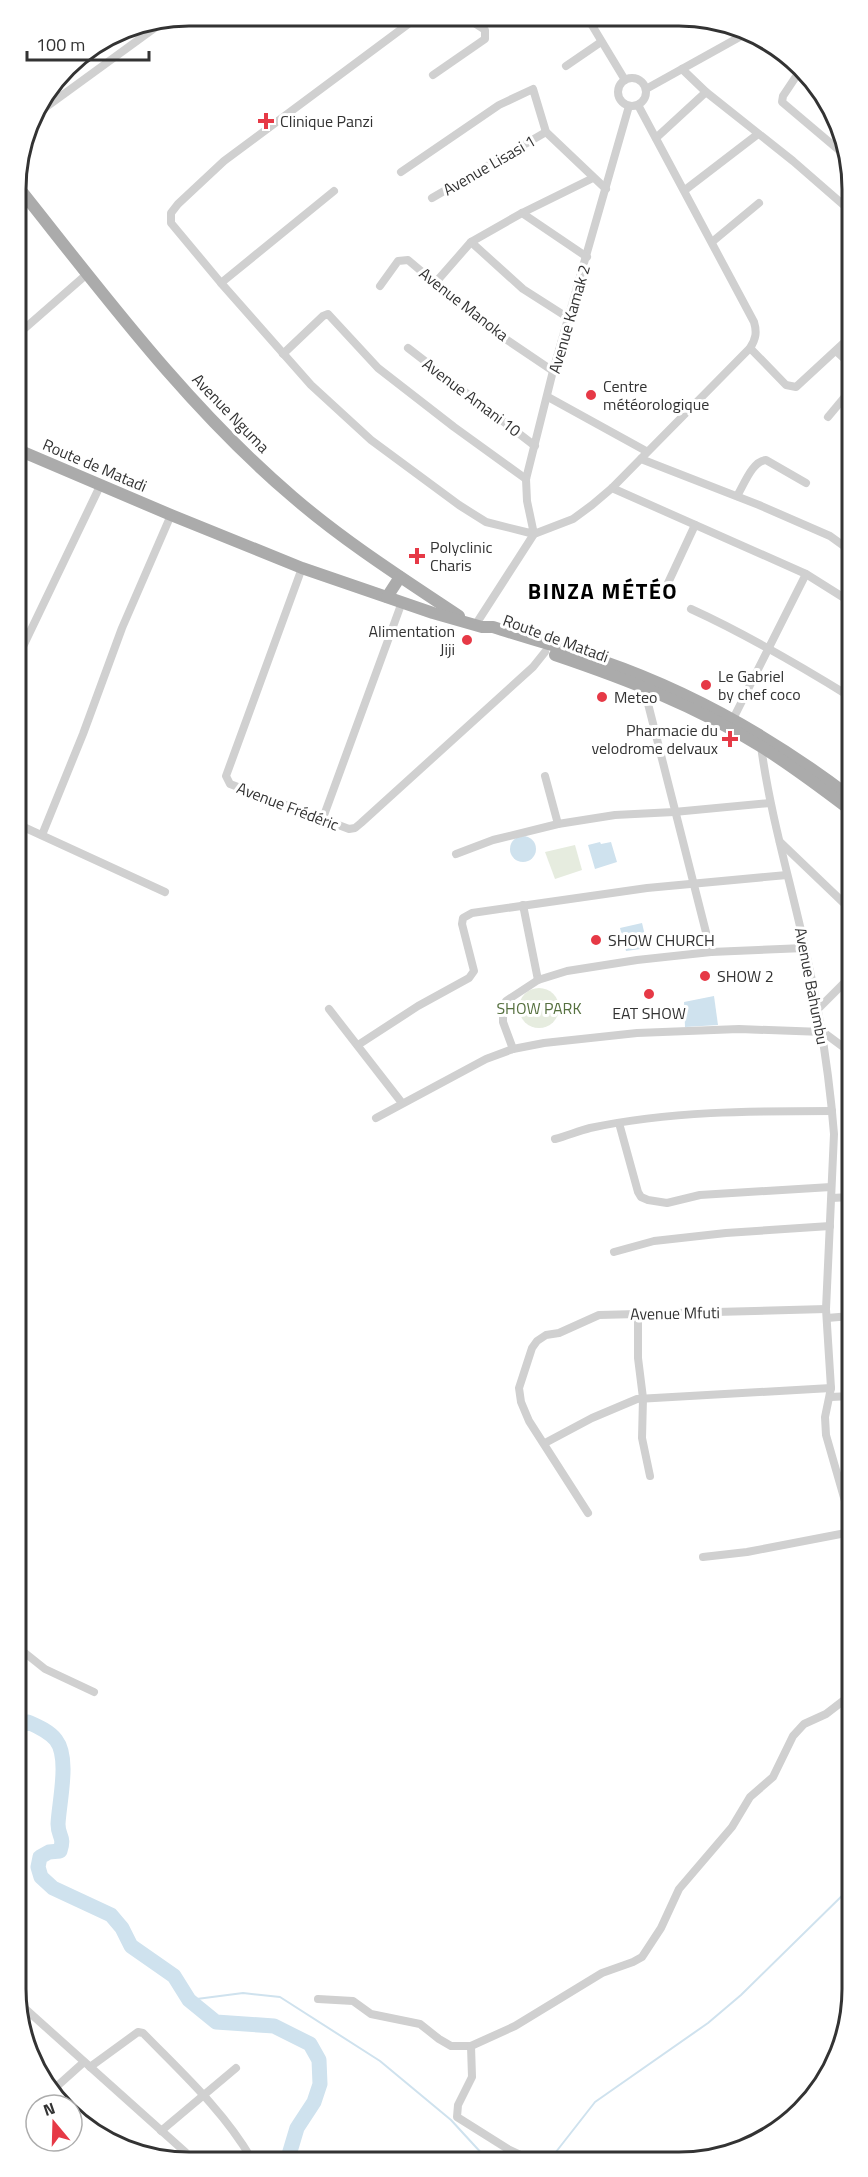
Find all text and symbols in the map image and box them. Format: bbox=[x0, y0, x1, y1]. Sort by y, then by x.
scale bar bbox=[27, 24, 148, 62]
text: 100 m bbox=[36, 31, 85, 58]
place label: Clinique Panzi bbox=[280, 109, 373, 133]
marker: Clinique Panzi bbox=[257, 112, 275, 130]
street label: Avenue Lisasi 1 bbox=[438, 129, 540, 201]
street label: Avenue Manoka bbox=[414, 261, 514, 347]
street label: Avenue Kamak 2 bbox=[542, 262, 596, 376]
street label: Avenue Amani 10 bbox=[418, 352, 526, 442]
street label: Avenue Nguma bbox=[187, 368, 275, 458]
place label: Centre météorologique bbox=[603, 374, 709, 416]
marker: Centre météorologique bbox=[584, 388, 598, 402]
street label: Route de Matadi bbox=[39, 432, 151, 498]
place label: Polyclinic Charis bbox=[430, 535, 492, 577]
marker: Polyclinic Charis bbox=[408, 547, 426, 565]
district label: BINZA MÉTÉO bbox=[528, 574, 678, 608]
street label: Route de Matadi bbox=[500, 608, 612, 668]
place label: Alimentation Jiji bbox=[368, 619, 455, 661]
marker: Alimentation Jiji bbox=[460, 633, 474, 647]
place label: Le Gabriel by chef coco bbox=[718, 664, 801, 706]
marker: Le Gabriel by chef coco bbox=[699, 678, 713, 692]
place label: Meteo bbox=[614, 685, 658, 709]
marker: Meteo bbox=[595, 690, 609, 704]
place label: Pharmacie du velodrome delvaux bbox=[591, 718, 718, 760]
marker: Pharmacie du velodrome delvaux bbox=[723, 732, 737, 746]
street label: Avenue Frédéric bbox=[233, 776, 343, 837]
street label: Avenue Bahumbu bbox=[789, 925, 835, 1047]
place label: SHOW CHURCH bbox=[608, 928, 715, 952]
marker: SHOW CHURCH bbox=[589, 933, 603, 947]
place label: SHOW 2 bbox=[717, 964, 774, 988]
marker: SHOW 2 bbox=[698, 969, 712, 983]
marker: EAT SHOW bbox=[642, 987, 656, 1001]
park label: SHOW PARK bbox=[496, 996, 582, 1020]
place label: EAT SHOW bbox=[612, 1001, 686, 1025]
street label: Avenue Mfuti bbox=[630, 1300, 720, 1326]
north arrow bbox=[24, 2093, 84, 2153]
text: N bbox=[40, 2096, 58, 2122]

